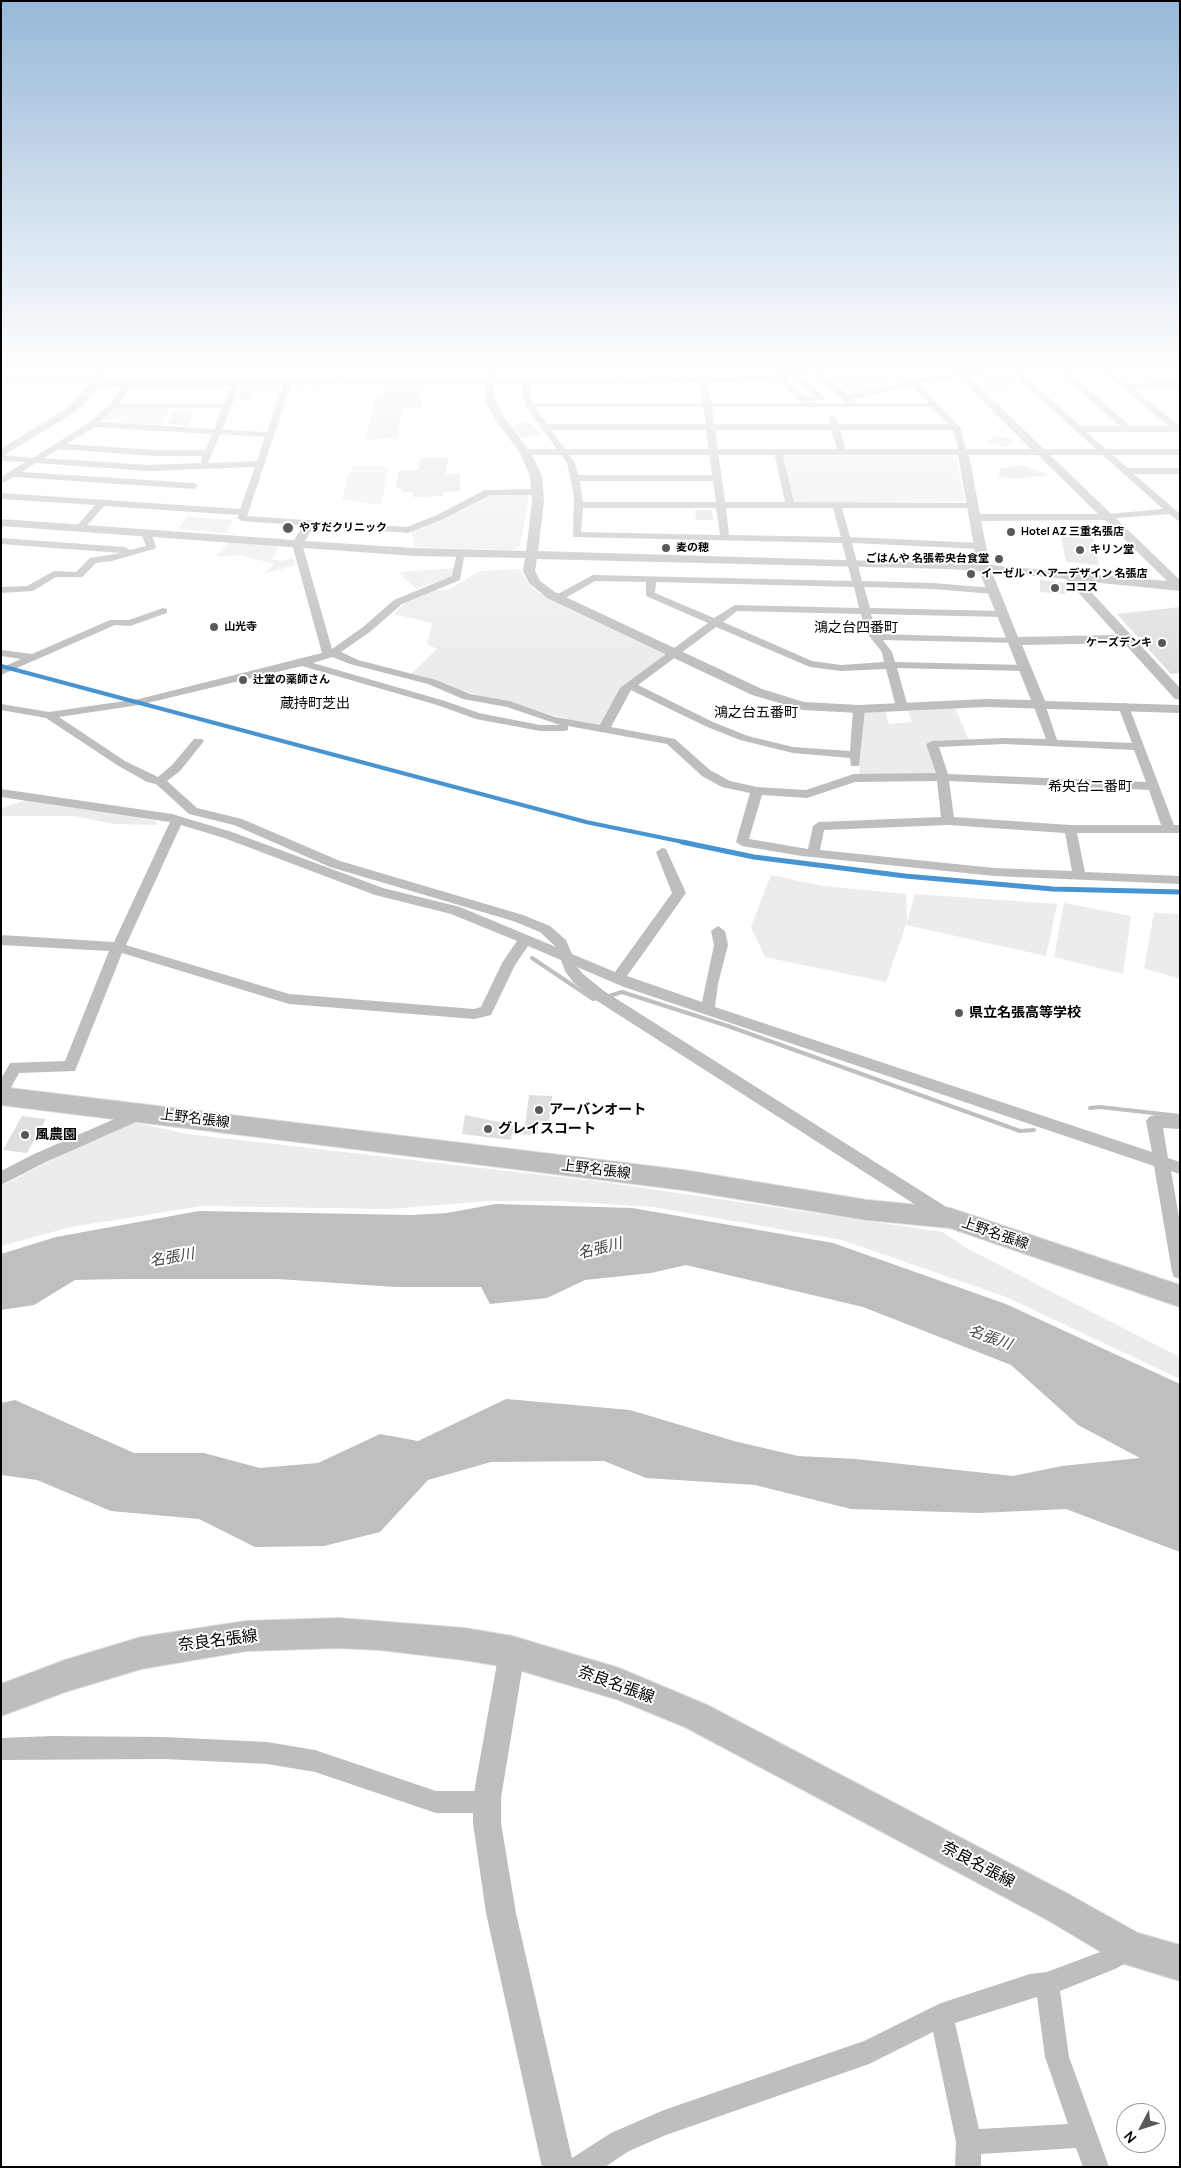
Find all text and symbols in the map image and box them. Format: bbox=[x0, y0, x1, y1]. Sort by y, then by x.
marker: やすだクリニック bbox=[281, 521, 295, 535]
place label: やすだクリニック bbox=[299, 521, 387, 535]
place label: Hotel AZ 三重名張店 bbox=[1021, 525, 1124, 539]
marker: Hotel AZ 三重名張店 bbox=[1005, 526, 1017, 538]
place label: 麦の穂 bbox=[676, 541, 709, 555]
marker: 麦の穂 bbox=[660, 542, 672, 554]
place label: キリン堂 bbox=[1090, 543, 1134, 557]
marker: キリン堂 bbox=[1074, 544, 1086, 556]
place label: ごはんや 名張希央台食堂 bbox=[866, 552, 989, 566]
marker: ごはんや 名張希央台食堂 bbox=[993, 553, 1005, 565]
place label: イーゼル・ヘアーデザイン 名張店 bbox=[981, 567, 1148, 581]
marker: イーゼル・ヘアーデザイン 名張店 bbox=[965, 568, 977, 580]
place label: ココス bbox=[1065, 581, 1098, 595]
marker: ココス bbox=[1049, 582, 1061, 594]
place label: 山光寺 bbox=[224, 620, 257, 634]
district label: 鴻之台四番町 bbox=[814, 620, 898, 636]
marker: 山光寺 bbox=[208, 621, 220, 633]
place label: ケーズデンキ bbox=[1086, 636, 1152, 650]
marker: ケーズデンキ bbox=[1156, 637, 1168, 649]
place label: 辻堂の薬師さん bbox=[253, 673, 330, 687]
marker: 辻堂の薬師さん bbox=[237, 674, 249, 686]
district label: 蔵持町芝出 bbox=[280, 696, 350, 712]
district label: 鴻之台五番町 bbox=[714, 705, 798, 721]
district label: 希央台二番町 bbox=[1048, 779, 1132, 795]
place label: 県立名張高等学校 bbox=[969, 1005, 1081, 1021]
marker: 県立名張高等学校 bbox=[953, 1007, 965, 1019]
place label: アーバンオート bbox=[549, 1102, 646, 1118]
marker: アーバンオート bbox=[533, 1104, 545, 1116]
street label: 上野名張線 bbox=[159, 1106, 231, 1132]
place label: グレイスコート bbox=[498, 1121, 596, 1137]
marker: グレイスコート bbox=[482, 1123, 494, 1135]
place label: 風農園 bbox=[35, 1127, 77, 1143]
marker: 風農園 bbox=[19, 1129, 31, 1141]
street label: 上野名張線 bbox=[560, 1157, 632, 1183]
street label: 上野名張線 bbox=[959, 1215, 1031, 1253]
water label: 名張川 bbox=[576, 1235, 624, 1263]
water label: 名張川 bbox=[148, 1245, 196, 1271]
water label: 名張川 bbox=[966, 1322, 1014, 1354]
street label: 奈良名張線 bbox=[177, 1627, 259, 1655]
street label: 奈良名張線 bbox=[575, 1662, 657, 1708]
street label: 奈良名張線 bbox=[938, 1838, 1018, 1892]
north arrow bbox=[1116, 2103, 1166, 2153]
text: N bbox=[1119, 2127, 1140, 2147]

